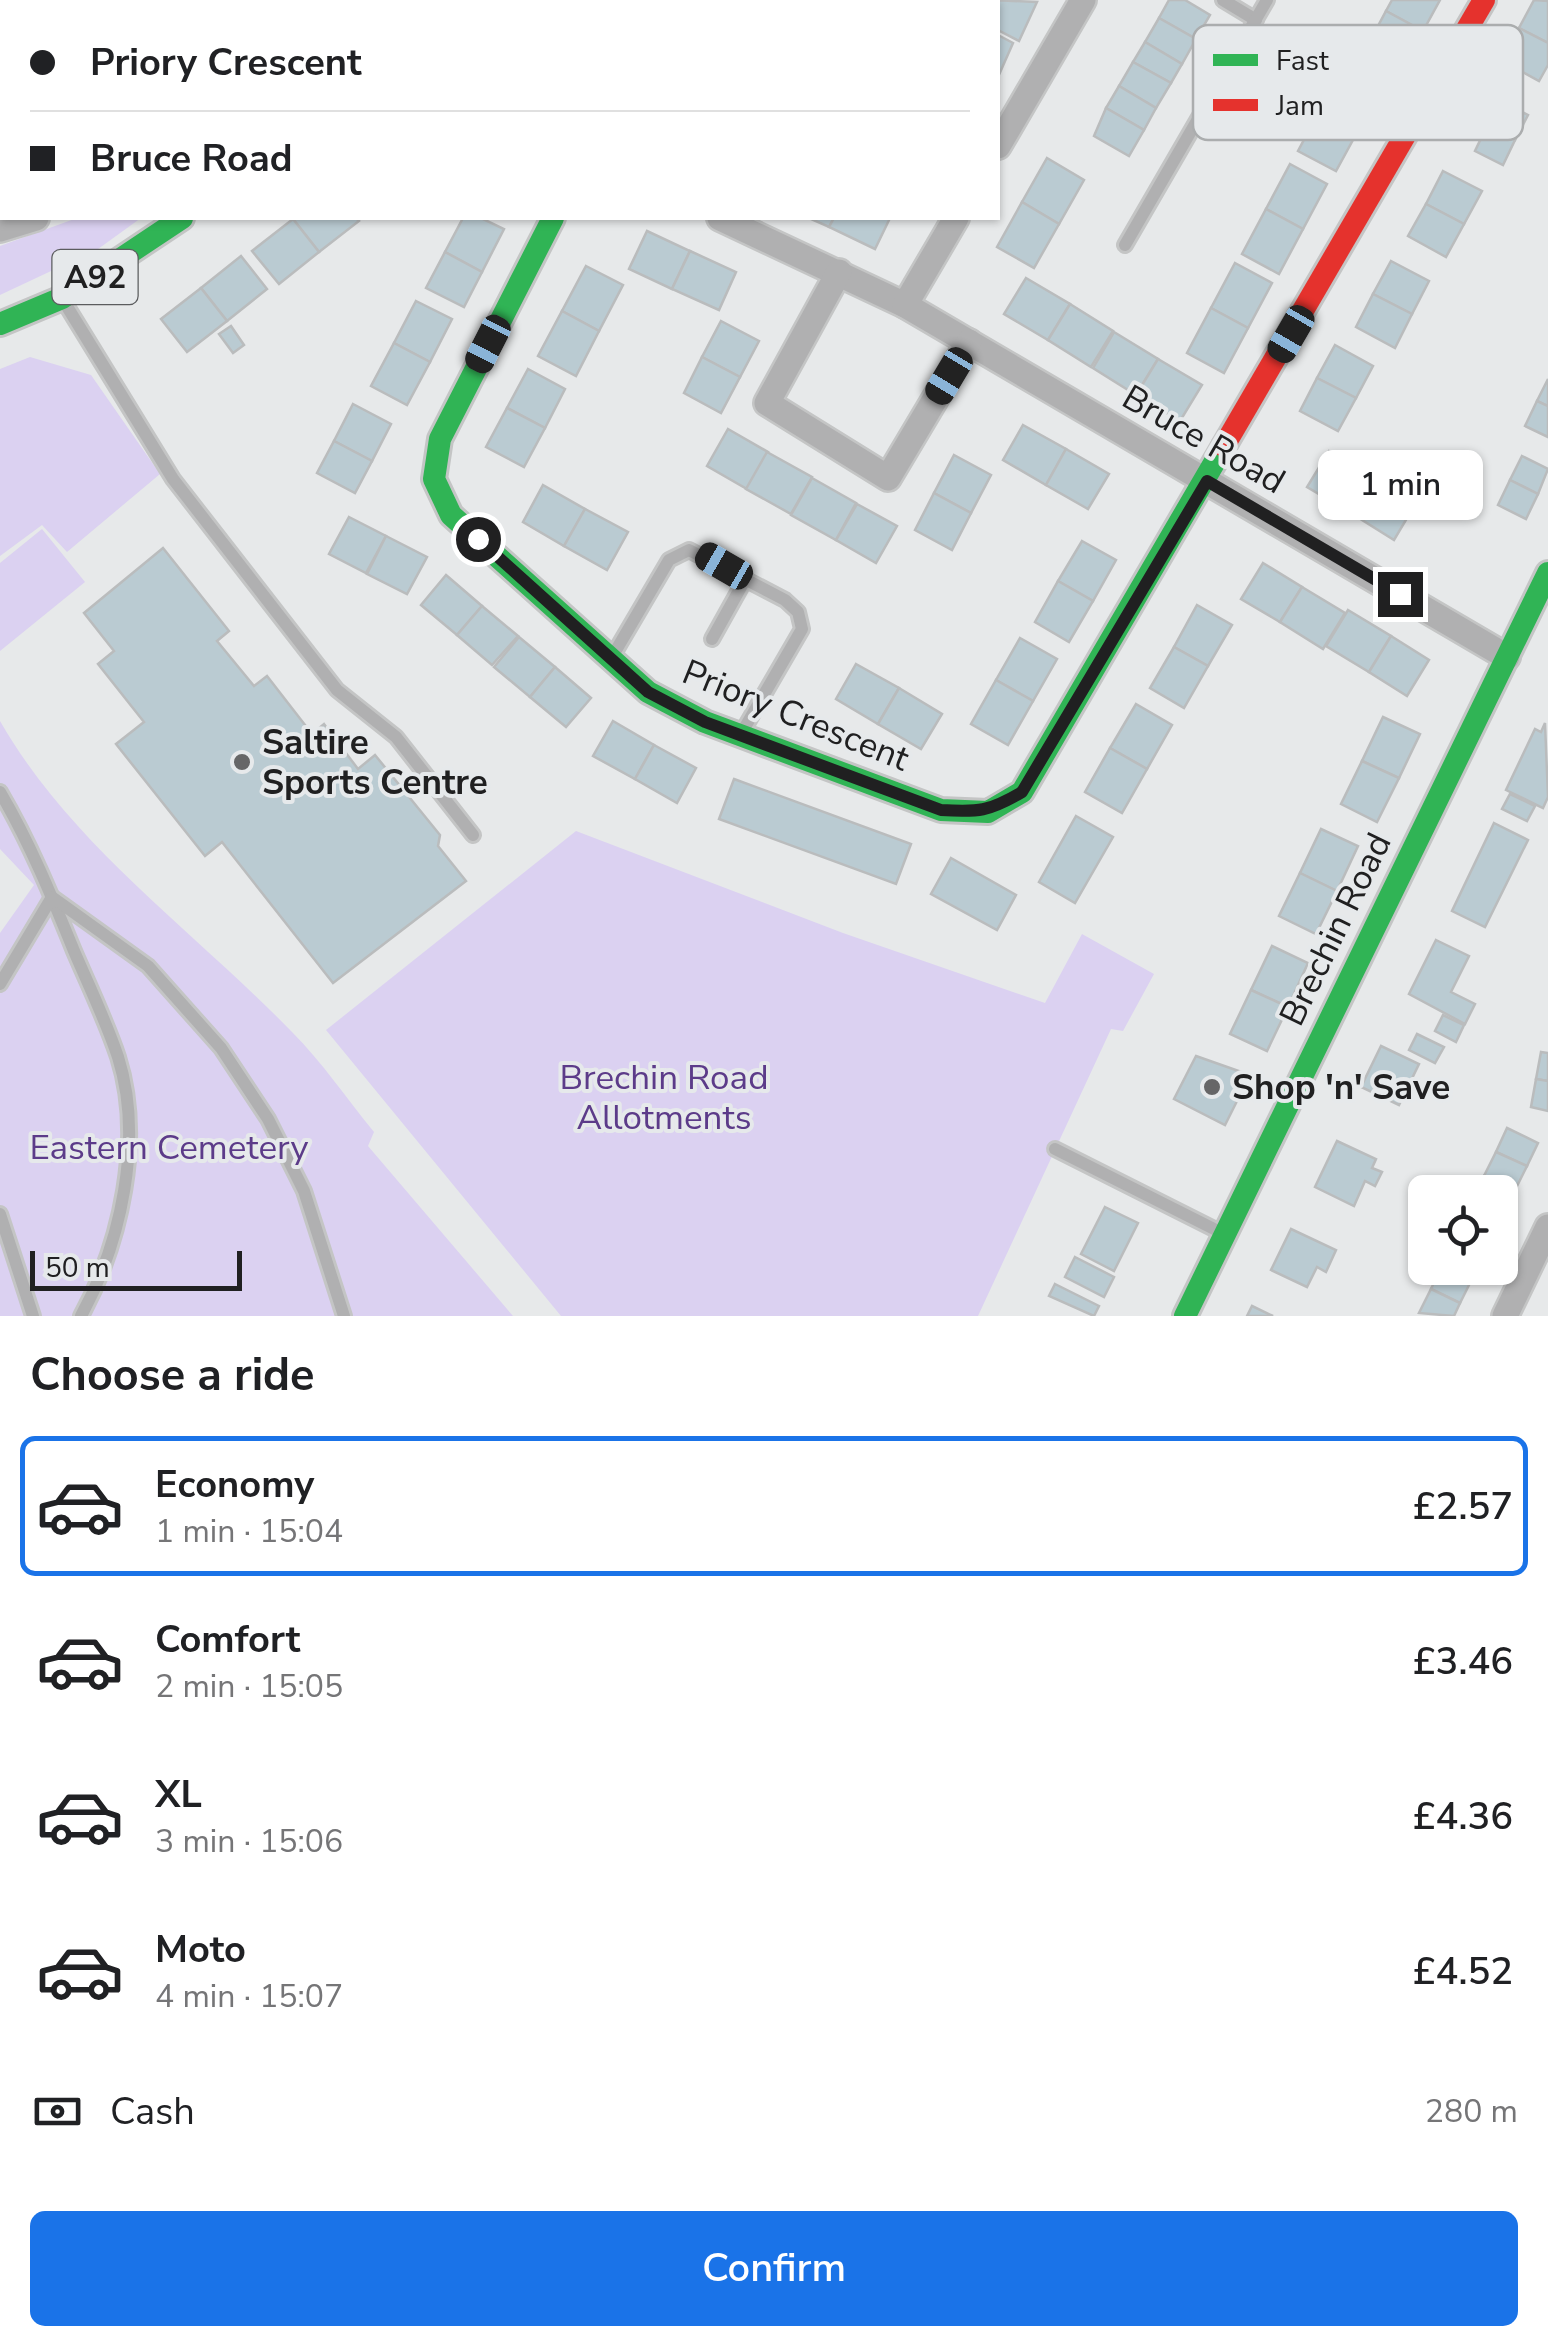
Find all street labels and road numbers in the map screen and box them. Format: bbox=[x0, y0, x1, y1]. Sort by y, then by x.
road number: A92 bbox=[52, 250, 138, 304]
street label: Bruce Road bbox=[1114, 374, 1294, 505]
street label: Priory Crescent bbox=[676, 649, 917, 783]
street label: Brechin Road bbox=[1268, 825, 1402, 1033]

